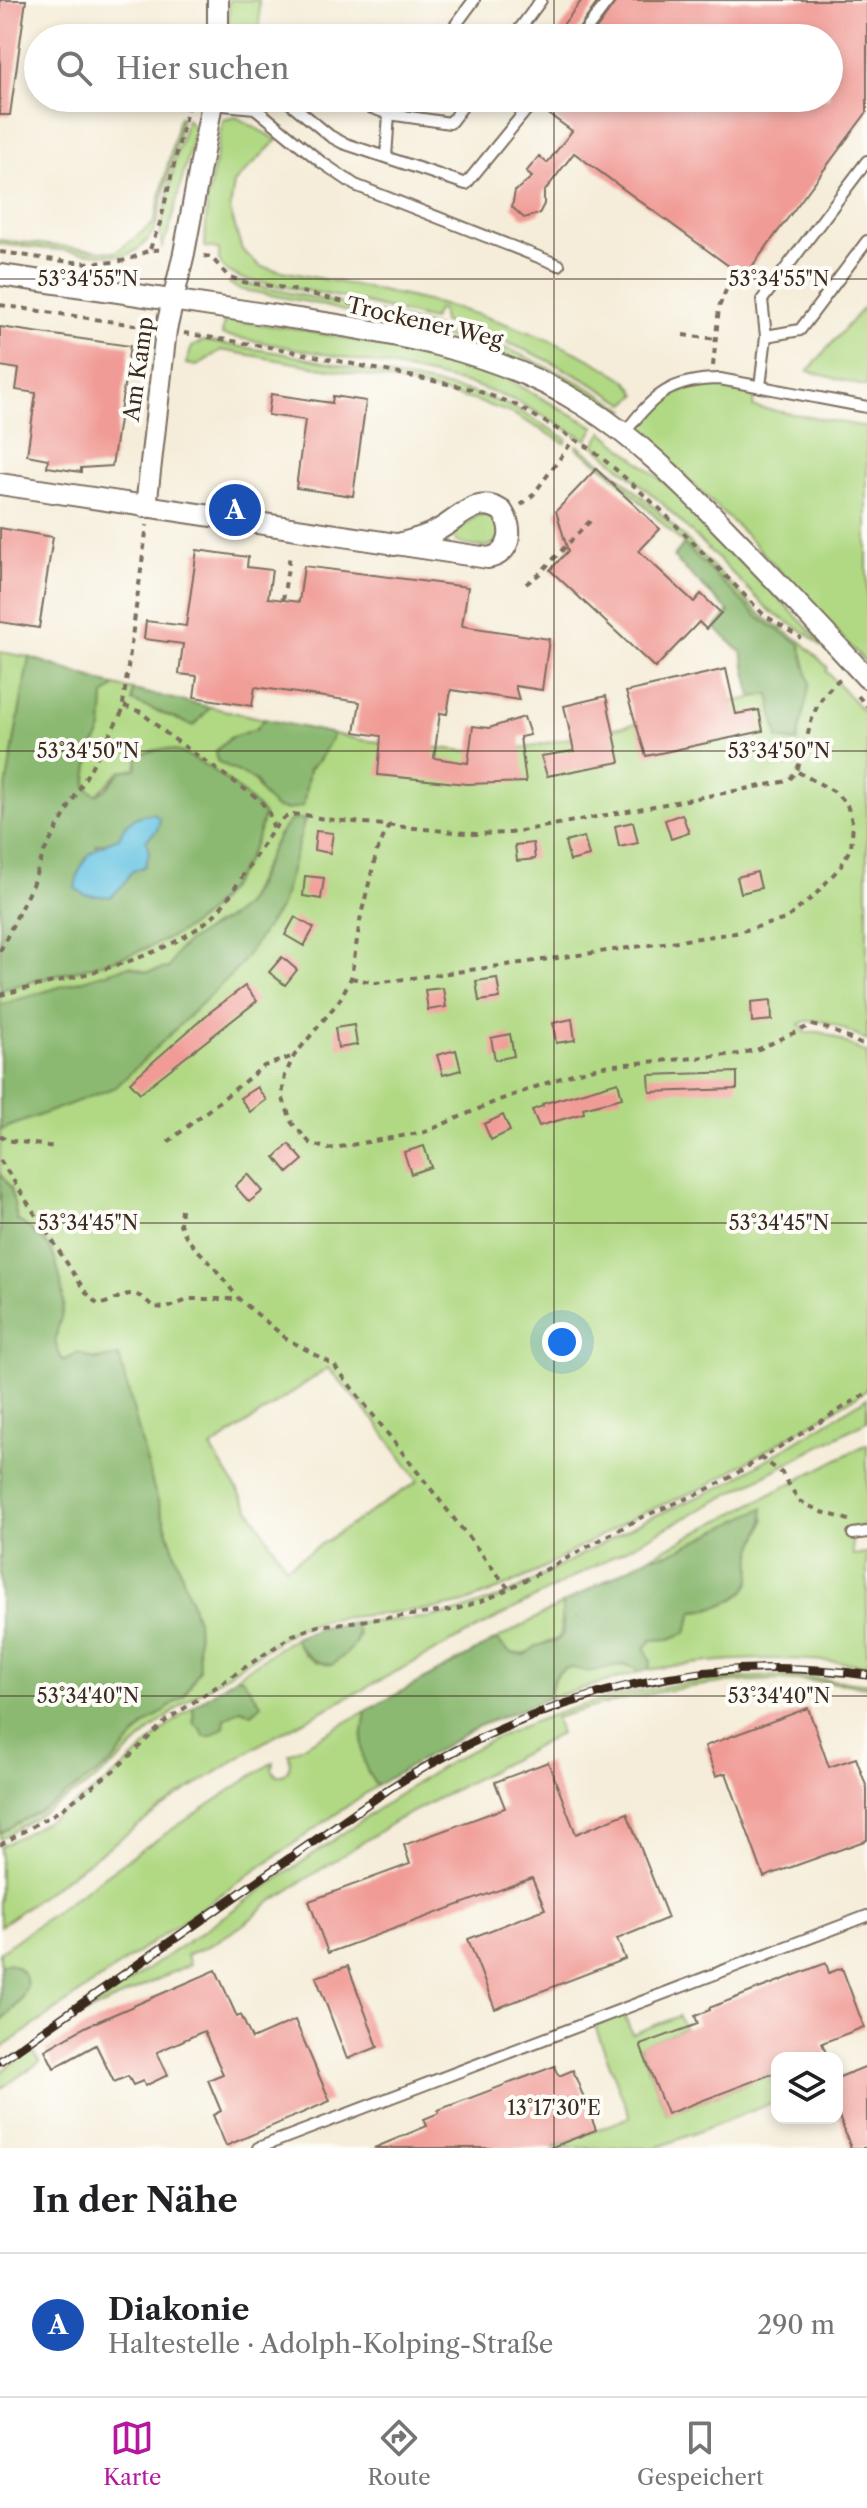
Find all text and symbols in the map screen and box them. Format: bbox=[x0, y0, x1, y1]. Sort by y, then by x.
search box bbox=[24, 24, 843, 112]
icon: search bbox=[52, 46, 96, 90]
text: Hier suchen bbox=[116, 50, 289, 87]
text: 53°34'55"N bbox=[38, 267, 138, 291]
text: 53°34'55"N bbox=[729, 267, 829, 291]
street label: Trockener Weg bbox=[344, 291, 506, 354]
street label: Am Kamp bbox=[118, 315, 159, 424]
pin: A bbox=[209, 480, 261, 540]
text: 53°34'50"N bbox=[37, 739, 139, 763]
text: 53°34'50"N bbox=[728, 739, 830, 763]
text: 53°34'45"N bbox=[38, 1211, 138, 1235]
text: 53°34'45"N bbox=[729, 1211, 829, 1235]
your location bbox=[542, 1322, 582, 1362]
text: 53°34'40"N bbox=[37, 1684, 139, 1708]
text: 53°34'40"N bbox=[728, 1684, 830, 1708]
map controls bbox=[771, 2052, 843, 2124]
button: layers bbox=[771, 2052, 843, 2124]
text: 13°17'30"E bbox=[507, 2096, 601, 2120]
text: In der Nähe bbox=[32, 2179, 238, 2221]
text: Diakonie bbox=[108, 2291, 249, 2328]
text: A bbox=[48, 2309, 68, 2341]
text: 290 m bbox=[757, 2309, 835, 2341]
text: Haltestelle · Adolph-Kolping-Straße bbox=[108, 2328, 553, 2360]
tab: Karte bbox=[103, 2416, 161, 2491]
tab: Route bbox=[368, 2416, 431, 2491]
tab: Gespeichert bbox=[637, 2416, 764, 2491]

